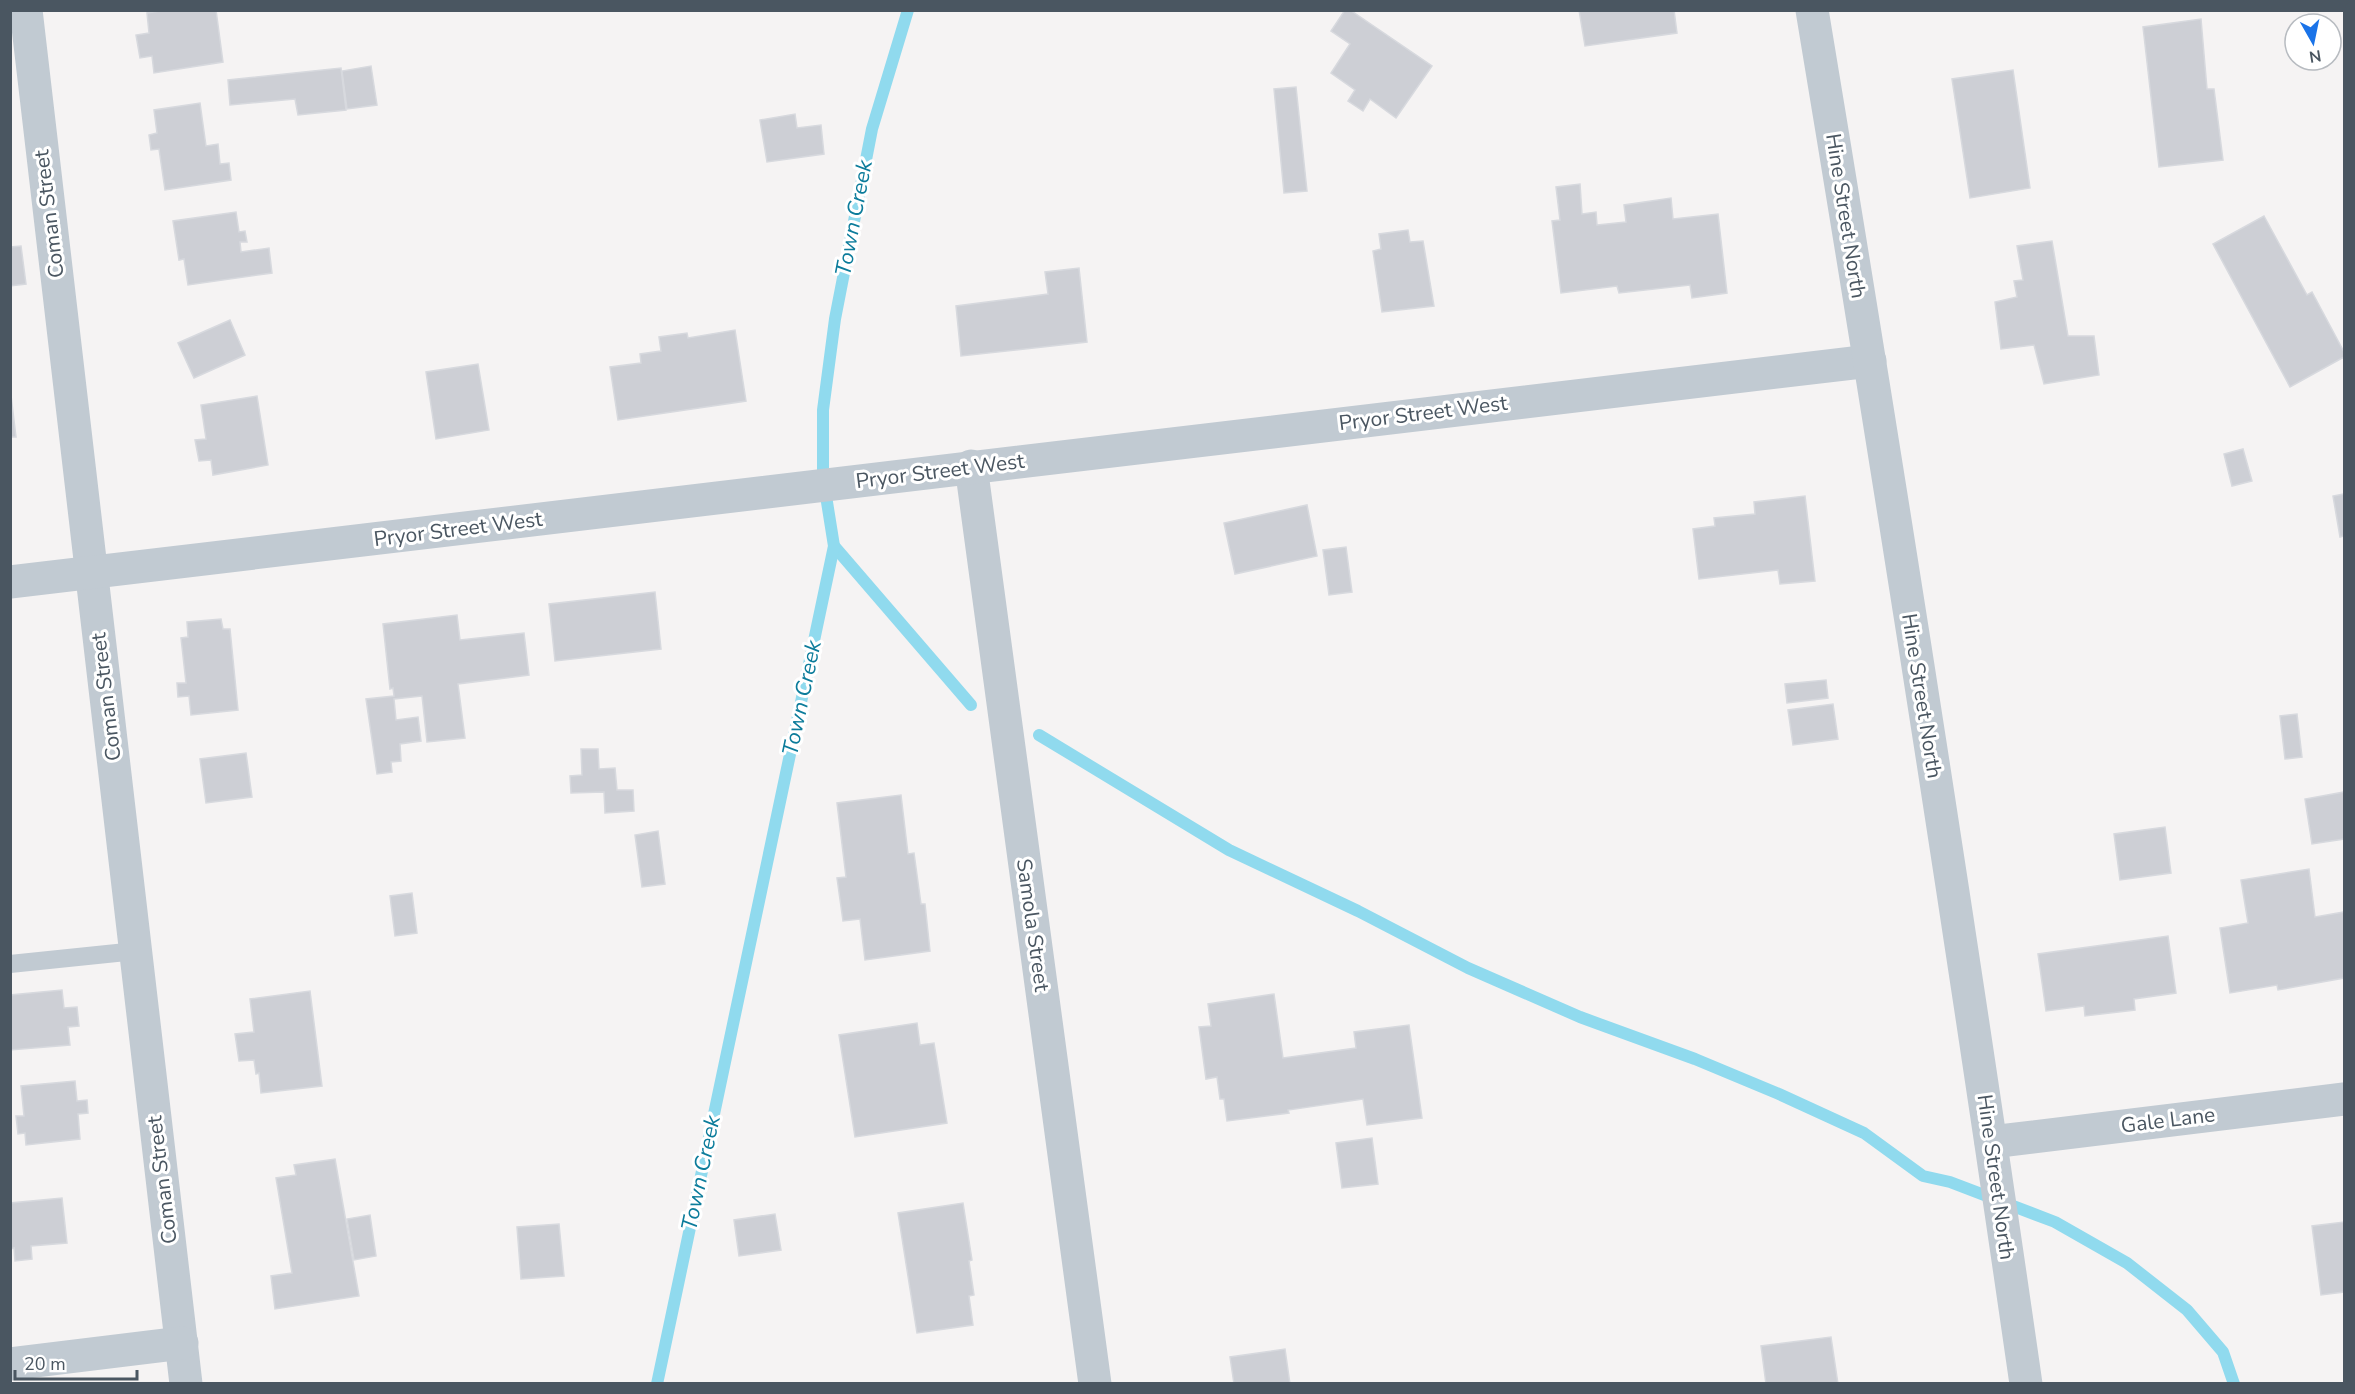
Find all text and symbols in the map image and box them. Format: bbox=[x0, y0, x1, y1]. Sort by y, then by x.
north arrow bbox=[2283, 12, 2343, 72]
text: N bbox=[2308, 44, 2323, 68]
street label: Hine Street North bbox=[1819, 132, 1873, 300]
street label: Coman Street bbox=[27, 148, 71, 280]
water label: Town Creek bbox=[828, 157, 880, 278]
street label: Pryor Street West bbox=[1337, 389, 1509, 437]
street label: Pryor Street West bbox=[854, 447, 1026, 495]
street label: Pryor Street West bbox=[372, 505, 544, 553]
street label: Hine Street North bbox=[1895, 612, 1949, 780]
street label: Coman Street bbox=[84, 631, 128, 763]
water label: Town Creek bbox=[775, 637, 829, 758]
street label: Samola Street bbox=[1010, 857, 1056, 994]
street label: Hine Street North bbox=[1971, 1093, 2021, 1261]
street label: Gale Lane bbox=[2119, 1100, 2217, 1140]
water label: Town Creek bbox=[674, 1112, 728, 1233]
street label: Coman Street bbox=[140, 1114, 184, 1246]
scale bar bbox=[15, 1343, 136, 1381]
text: 20 m bbox=[24, 1352, 66, 1376]

